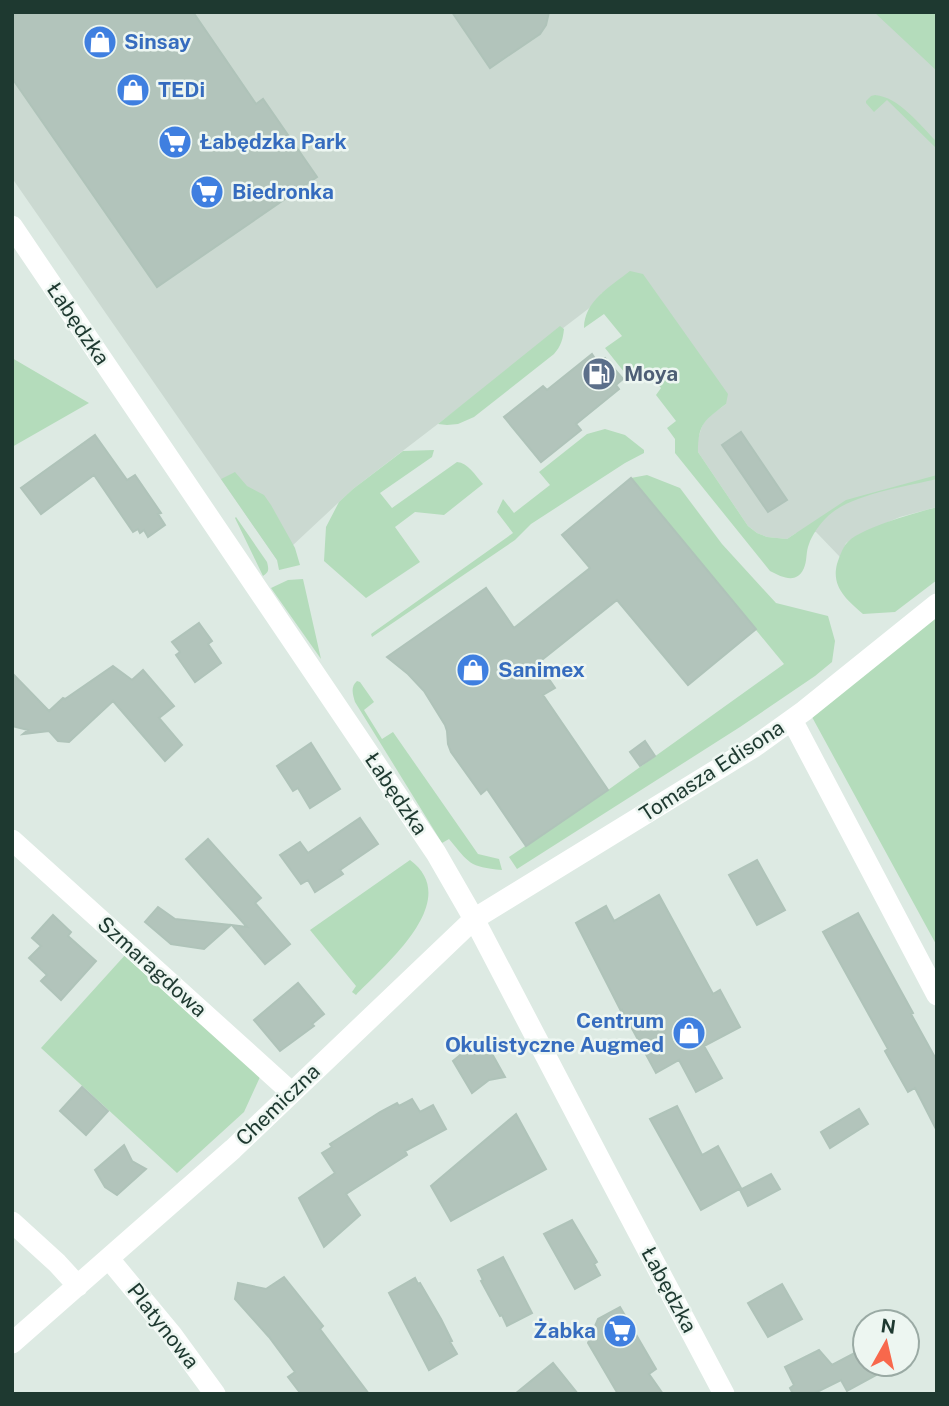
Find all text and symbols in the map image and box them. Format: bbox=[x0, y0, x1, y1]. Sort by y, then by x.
shop icon: Sinsay bbox=[81, 23, 119, 61]
place label: Sinsay bbox=[124, 29, 191, 54]
shop icon: TEDi bbox=[114, 71, 152, 109]
place label: TEDi bbox=[158, 77, 205, 102]
supermarket icon: Łabędzka Park bbox=[156, 123, 194, 161]
place label: Łabędzka Park bbox=[200, 129, 347, 154]
supermarket icon: Biedronka bbox=[188, 173, 226, 211]
place label: Biedronka bbox=[232, 179, 334, 204]
street label: Łabędzka bbox=[42, 278, 115, 370]
fuel station icon: Moya bbox=[580, 355, 618, 393]
place label: Moya bbox=[624, 361, 678, 386]
shop icon: Sanimex bbox=[454, 651, 492, 689]
place label: Sanimex bbox=[498, 657, 585, 682]
street label: Tomasza Edisona bbox=[635, 715, 789, 827]
street label: Łabędzka bbox=[360, 748, 433, 840]
street label: Szmaragdowa bbox=[93, 911, 212, 1022]
place label: Centrum Okulistyczne Augmed bbox=[445, 1008, 664, 1057]
shop icon: Centrum Okulistyczne Augmed bbox=[670, 1014, 708, 1052]
street label: Chemiczna bbox=[231, 1059, 325, 1151]
street label: Łabędzka bbox=[636, 1243, 702, 1337]
street label: Platynowa bbox=[122, 1278, 205, 1373]
north arrow bbox=[851, 1308, 921, 1378]
supermarket icon: Żabka bbox=[601, 1312, 639, 1350]
text: N bbox=[879, 1314, 897, 1338]
place label: Żabka bbox=[533, 1318, 596, 1343]

